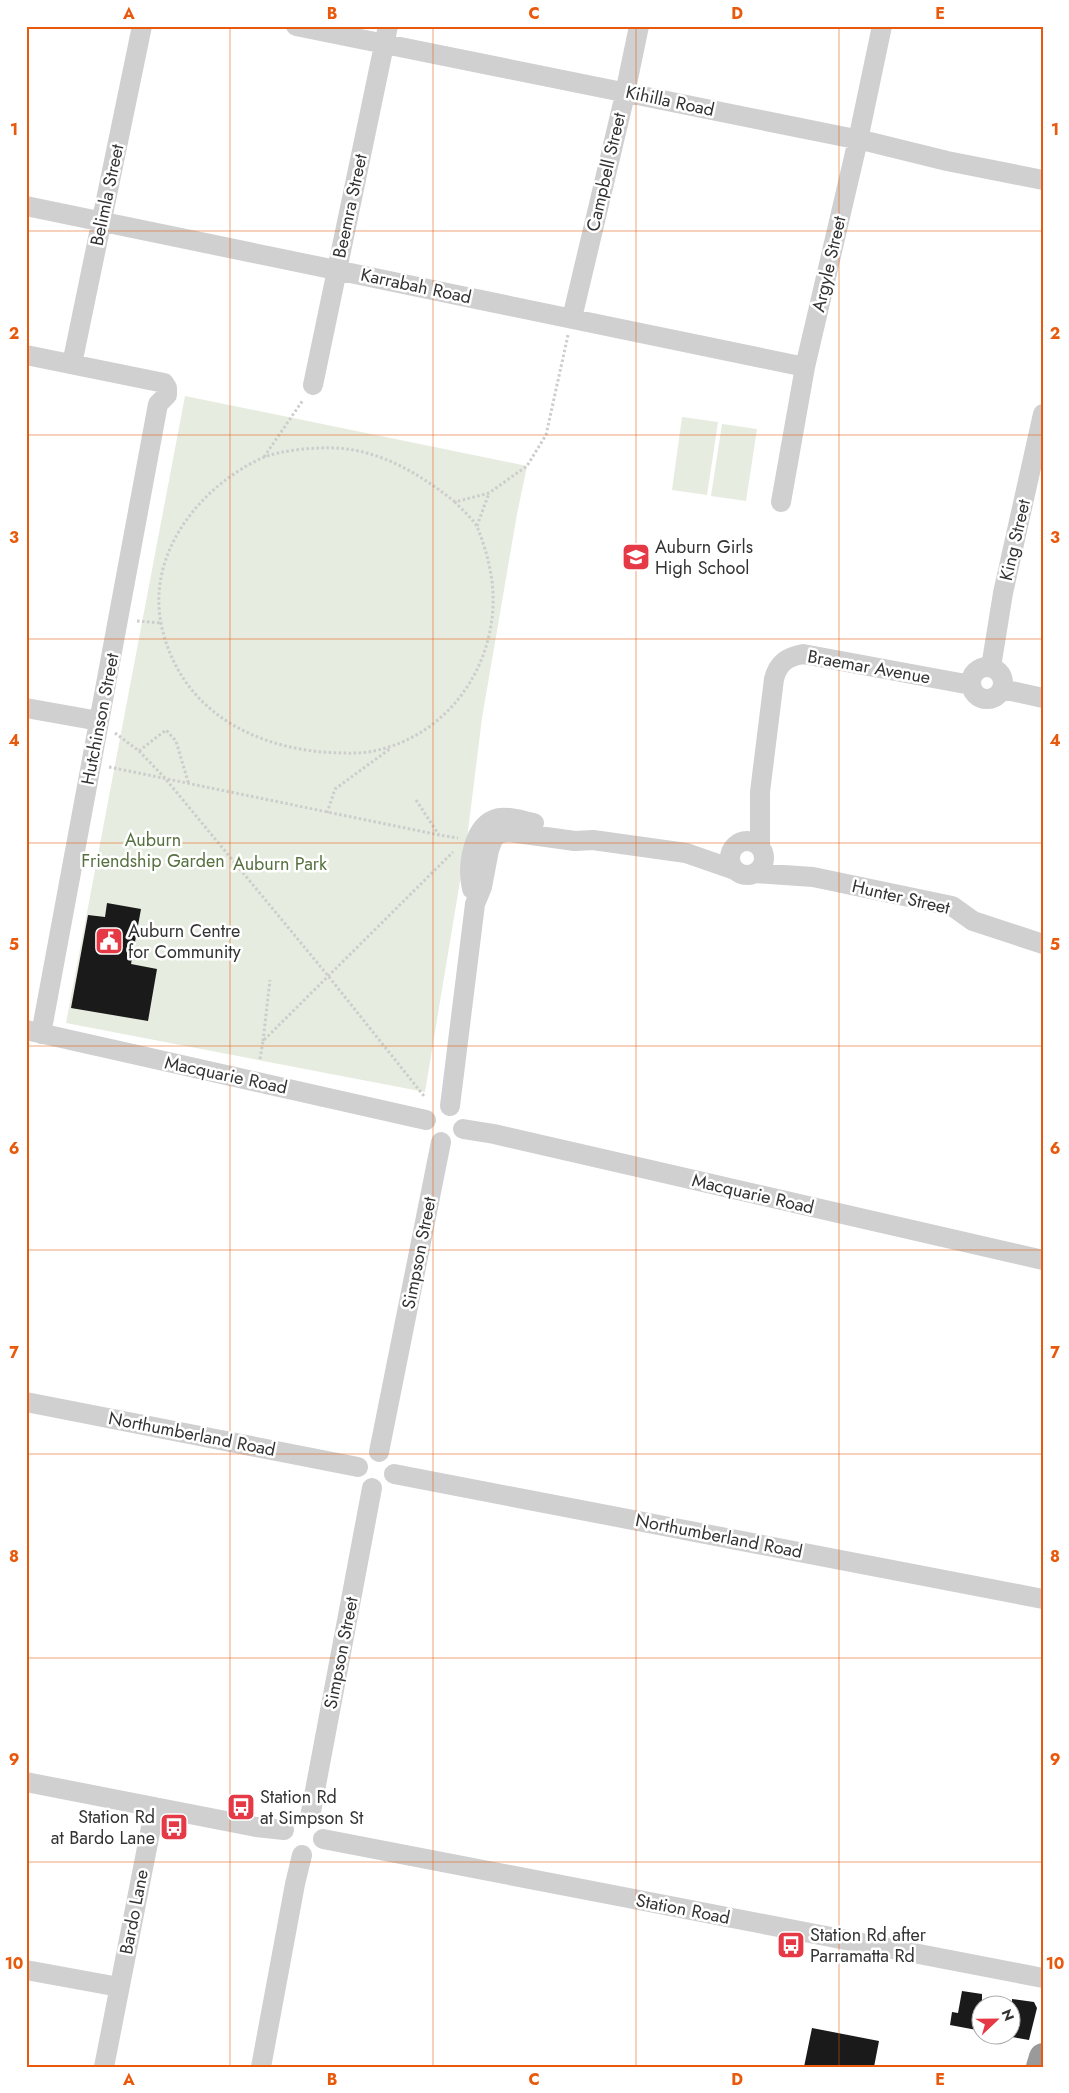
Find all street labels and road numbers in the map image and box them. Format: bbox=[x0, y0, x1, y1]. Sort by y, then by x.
street label: Kihilla Road bbox=[623, 79, 717, 123]
street label: Campbell Street bbox=[580, 109, 632, 234]
street label: Belimla Street bbox=[84, 141, 131, 248]
street label: Beemra Street bbox=[326, 151, 374, 260]
street label: Argyle Street bbox=[805, 213, 853, 315]
street label: Karrabah Road bbox=[358, 262, 474, 310]
street label: King Street bbox=[993, 496, 1037, 583]
street label: Braemar Avenue bbox=[805, 643, 933, 691]
street label: Hutchinson Street bbox=[74, 650, 126, 787]
street label: Hunter Street bbox=[849, 873, 953, 921]
street label: Macquarie Road bbox=[162, 1049, 290, 1101]
street label: Macquarie Road bbox=[689, 1167, 817, 1221]
street label: Simpson Street bbox=[395, 1194, 443, 1311]
street label: Northumberland Road bbox=[106, 1405, 278, 1463]
street label: Northumberland Road bbox=[633, 1507, 805, 1565]
street label: Simpson Street bbox=[317, 1594, 365, 1711]
street label: Bardo Lane bbox=[113, 1867, 155, 1957]
street label: Station Road bbox=[634, 1887, 732, 1931]

